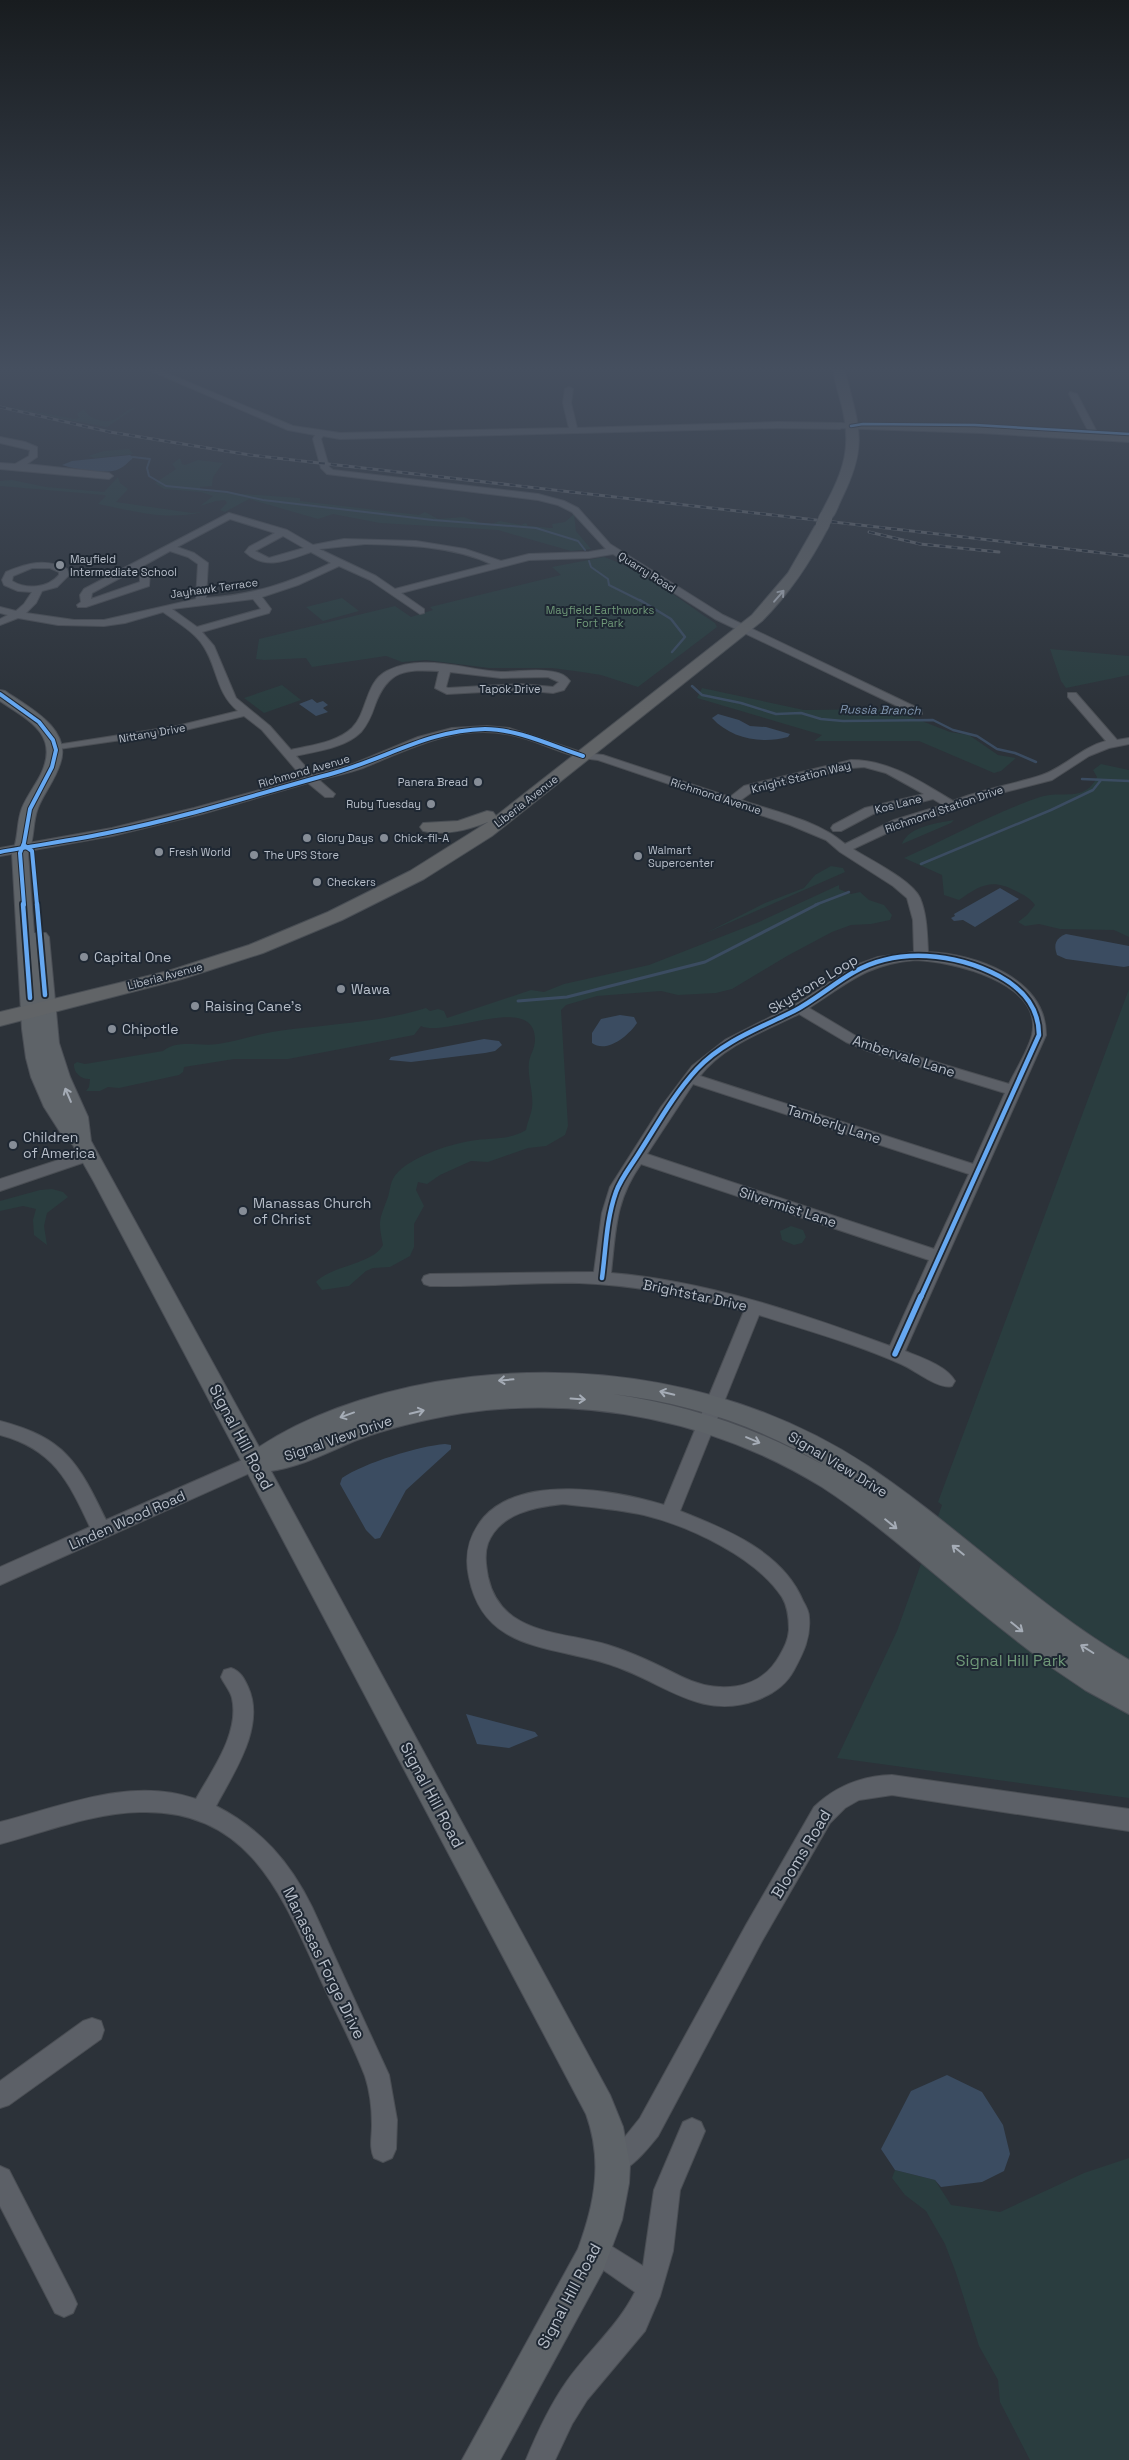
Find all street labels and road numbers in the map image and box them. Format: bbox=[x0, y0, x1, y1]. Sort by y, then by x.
street label: Quarry Road bbox=[616, 549, 678, 595]
street label: Jayhawk Terrace bbox=[169, 575, 259, 601]
street label: Tapok Drive bbox=[480, 682, 540, 696]
street label: Nittany Drive bbox=[118, 720, 186, 746]
street label: Richmond Avenue bbox=[257, 751, 351, 791]
street label: Knight Station Way bbox=[750, 758, 852, 796]
street label: Liberia Avenue bbox=[491, 772, 561, 830]
street label: Richmond Avenue bbox=[669, 775, 763, 817]
street label: Richmond Station Drive bbox=[883, 782, 1005, 836]
street label: Kos Lane bbox=[873, 791, 923, 817]
street label: Skystone Loop bbox=[765, 950, 861, 1018]
street label: Liberia Avenue bbox=[126, 959, 204, 993]
street label: Ambervale Lane bbox=[850, 1031, 958, 1081]
street label: Tamberly Lane bbox=[785, 1100, 883, 1148]
street label: Silvermist Lane bbox=[737, 1183, 839, 1231]
street label: Brightstar Drive bbox=[641, 1275, 749, 1315]
street label: Signal Hill Road bbox=[204, 1381, 278, 1493]
street label: Signal View Drive bbox=[282, 1411, 394, 1465]
street label: Signal View Drive bbox=[785, 1427, 891, 1501]
street label: Linden Wood Road bbox=[66, 1486, 188, 1554]
street label: Signal Hill Road bbox=[395, 1739, 469, 1851]
street label: Blooms Road bbox=[766, 1806, 836, 1902]
street label: Manassas Forge Drive bbox=[278, 1883, 370, 2043]
street label: Signal Hill Road bbox=[532, 2240, 606, 2352]

